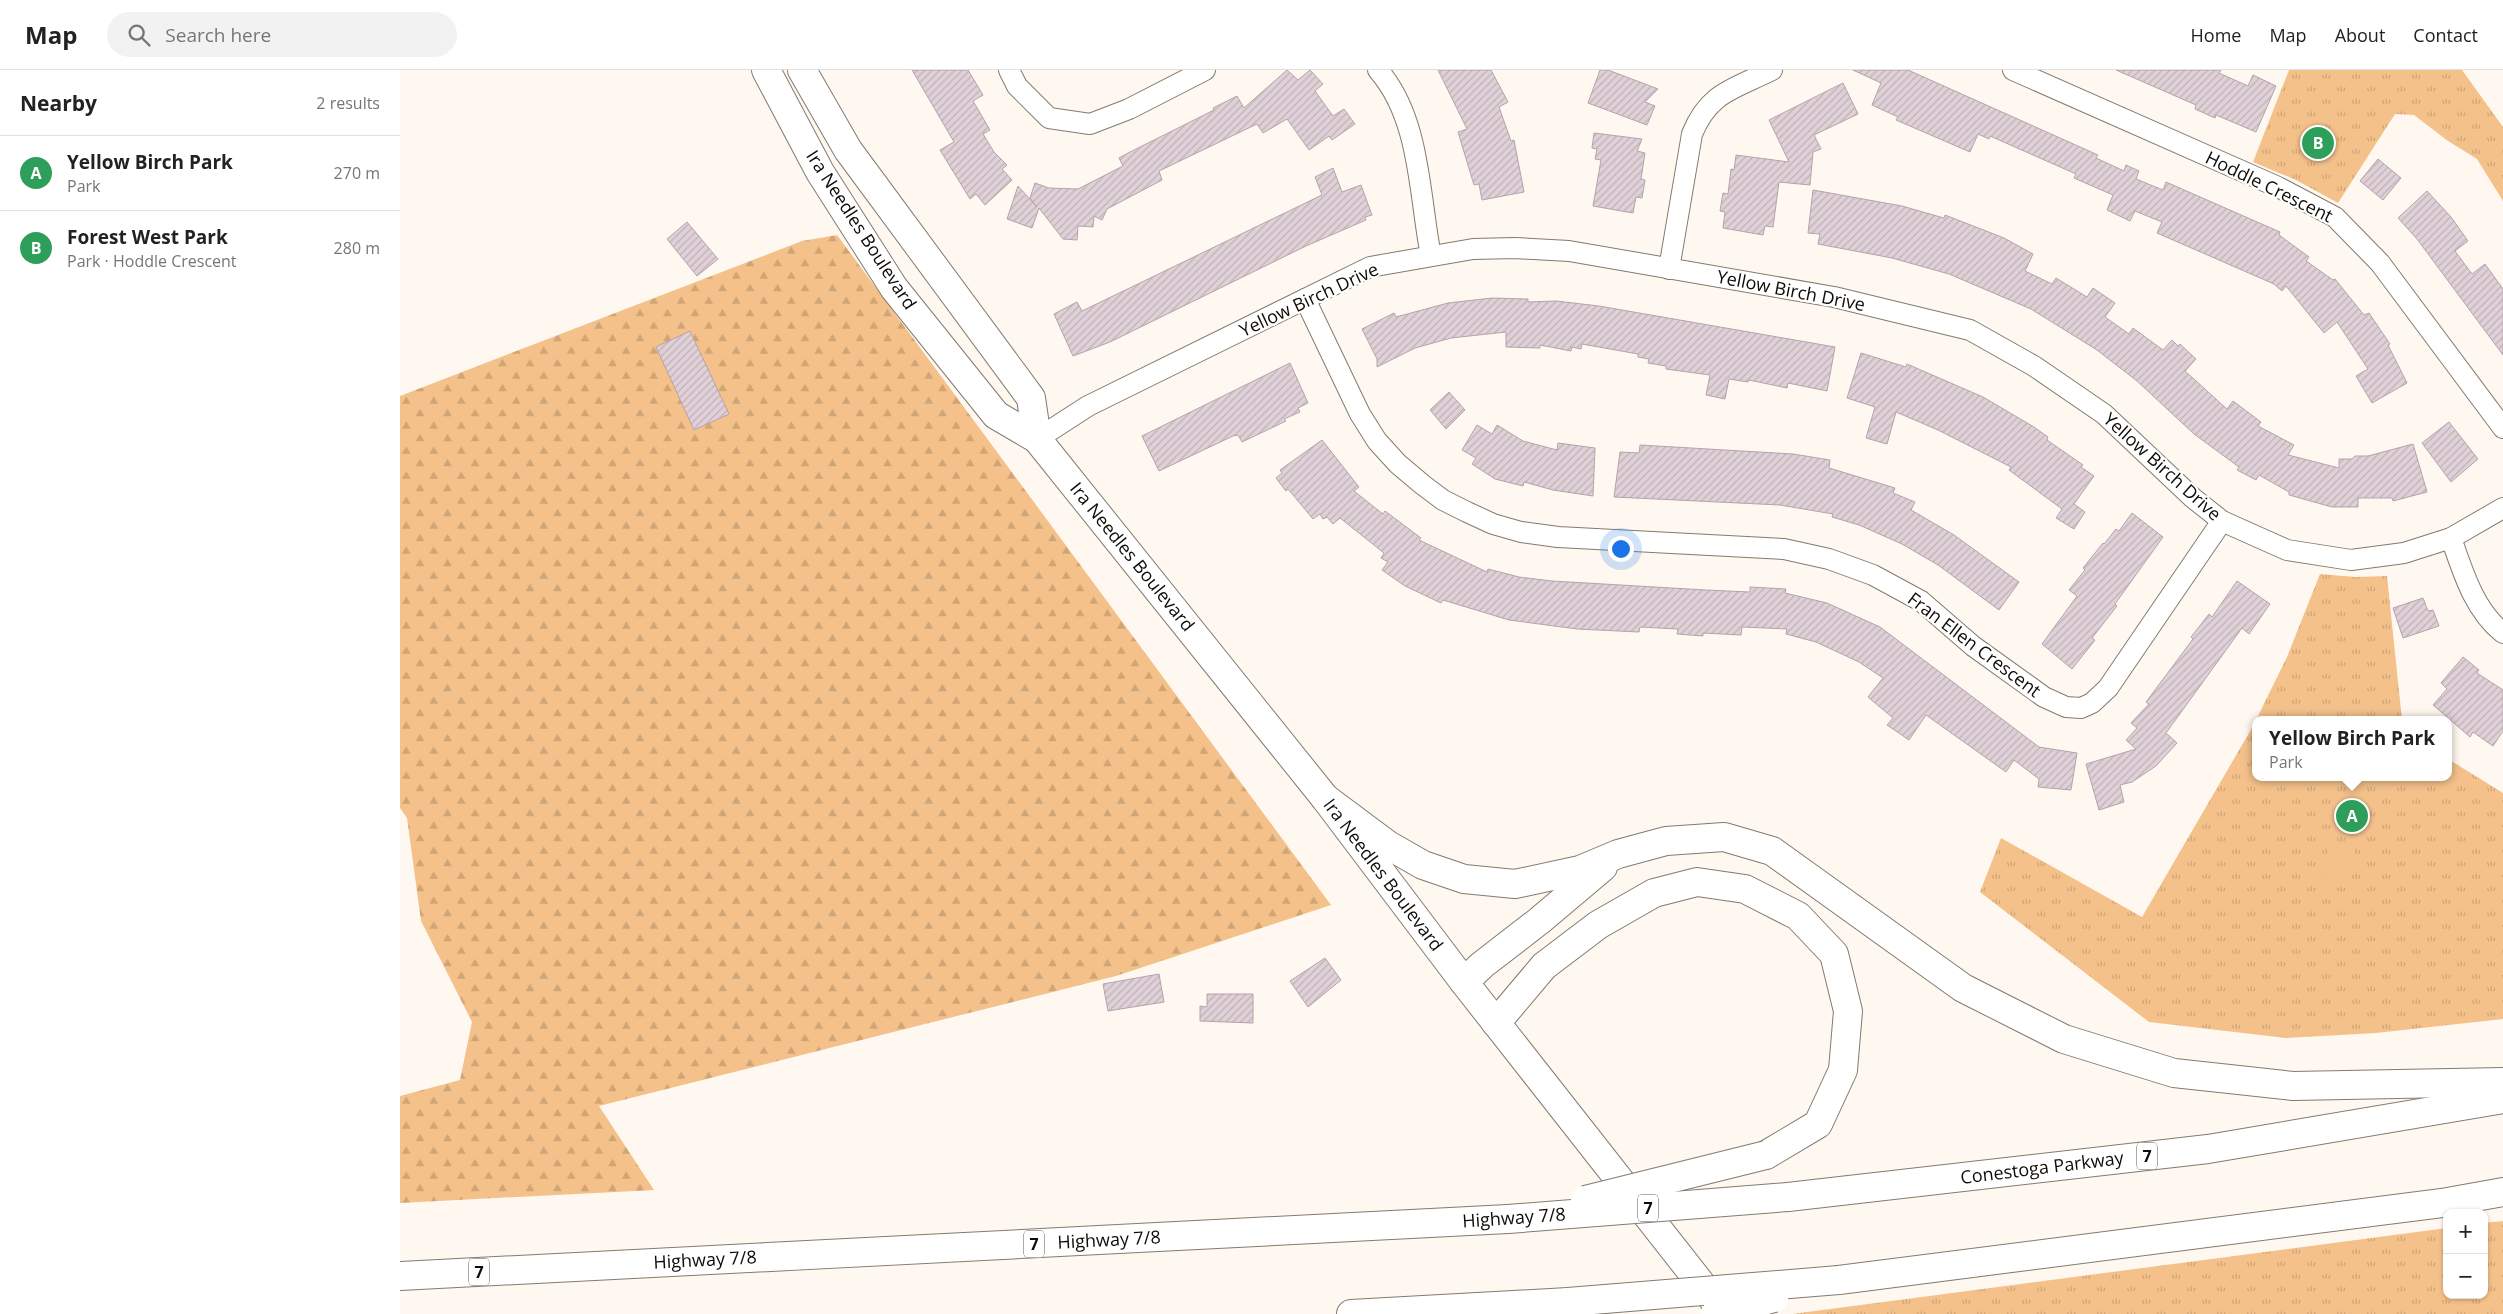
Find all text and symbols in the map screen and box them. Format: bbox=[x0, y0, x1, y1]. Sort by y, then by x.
search box bbox=[107, 12, 457, 57]
text: Map bbox=[25, 18, 77, 51]
icon: search bbox=[125, 21, 153, 49]
text: Search here bbox=[165, 22, 271, 48]
text: Home bbox=[2191, 23, 2241, 47]
text: Map bbox=[2269, 23, 2307, 47]
text: About bbox=[2335, 23, 2385, 47]
text: Contact bbox=[2413, 23, 2478, 47]
text: Nearby bbox=[20, 89, 97, 117]
text: 2 results bbox=[316, 92, 380, 114]
pin: B bbox=[2302, 124, 2334, 162]
street label: Ira Needles Boulevard bbox=[801, 145, 922, 314]
street label: Hoddle Crescent bbox=[2202, 145, 2337, 227]
text: Yellow Birch Park bbox=[67, 149, 233, 175]
text: A bbox=[30, 162, 42, 184]
text: 270 m bbox=[334, 162, 380, 184]
text: Park bbox=[67, 175, 100, 197]
text: Forest West Park bbox=[67, 224, 228, 250]
text: B bbox=[31, 237, 41, 259]
text: 280 m bbox=[334, 237, 380, 259]
text: Park · Hoddle Crescent bbox=[67, 250, 237, 272]
street label: Yellow Birch Drive bbox=[1235, 256, 1382, 342]
street label: Yellow Birch Drive bbox=[1715, 264, 1867, 316]
street label: Yellow Birch Drive bbox=[2099, 407, 2227, 526]
street label: Ira Needles Boulevard bbox=[1065, 477, 1200, 636]
your location bbox=[1608, 536, 1634, 562]
street label: Fran Ellen Crescent bbox=[1903, 586, 2046, 702]
popup bbox=[2252, 716, 2452, 781]
text: Yellow Birch Park bbox=[2269, 725, 2435, 751]
text: Park bbox=[2269, 751, 2303, 773]
street label: Ira Needles Boulevard bbox=[1318, 793, 1449, 956]
pin: A bbox=[2336, 797, 2368, 835]
road number: 7 bbox=[2137, 1142, 2157, 1170]
street label: Conestoga Parkway bbox=[1959, 1145, 2126, 1189]
road number: 7 bbox=[1638, 1194, 1658, 1222]
street label: Highway 7/8 bbox=[1461, 1201, 1566, 1233]
map controls bbox=[2443, 1209, 2488, 1299]
button: + bbox=[2443, 1209, 2488, 1254]
street label: Highway 7/8 bbox=[1057, 1224, 1161, 1254]
road number: 7 bbox=[1024, 1230, 1044, 1258]
street label: Highway 7/8 bbox=[653, 1244, 757, 1274]
button: − bbox=[2443, 1254, 2488, 1299]
road number: 7 bbox=[469, 1258, 489, 1286]

